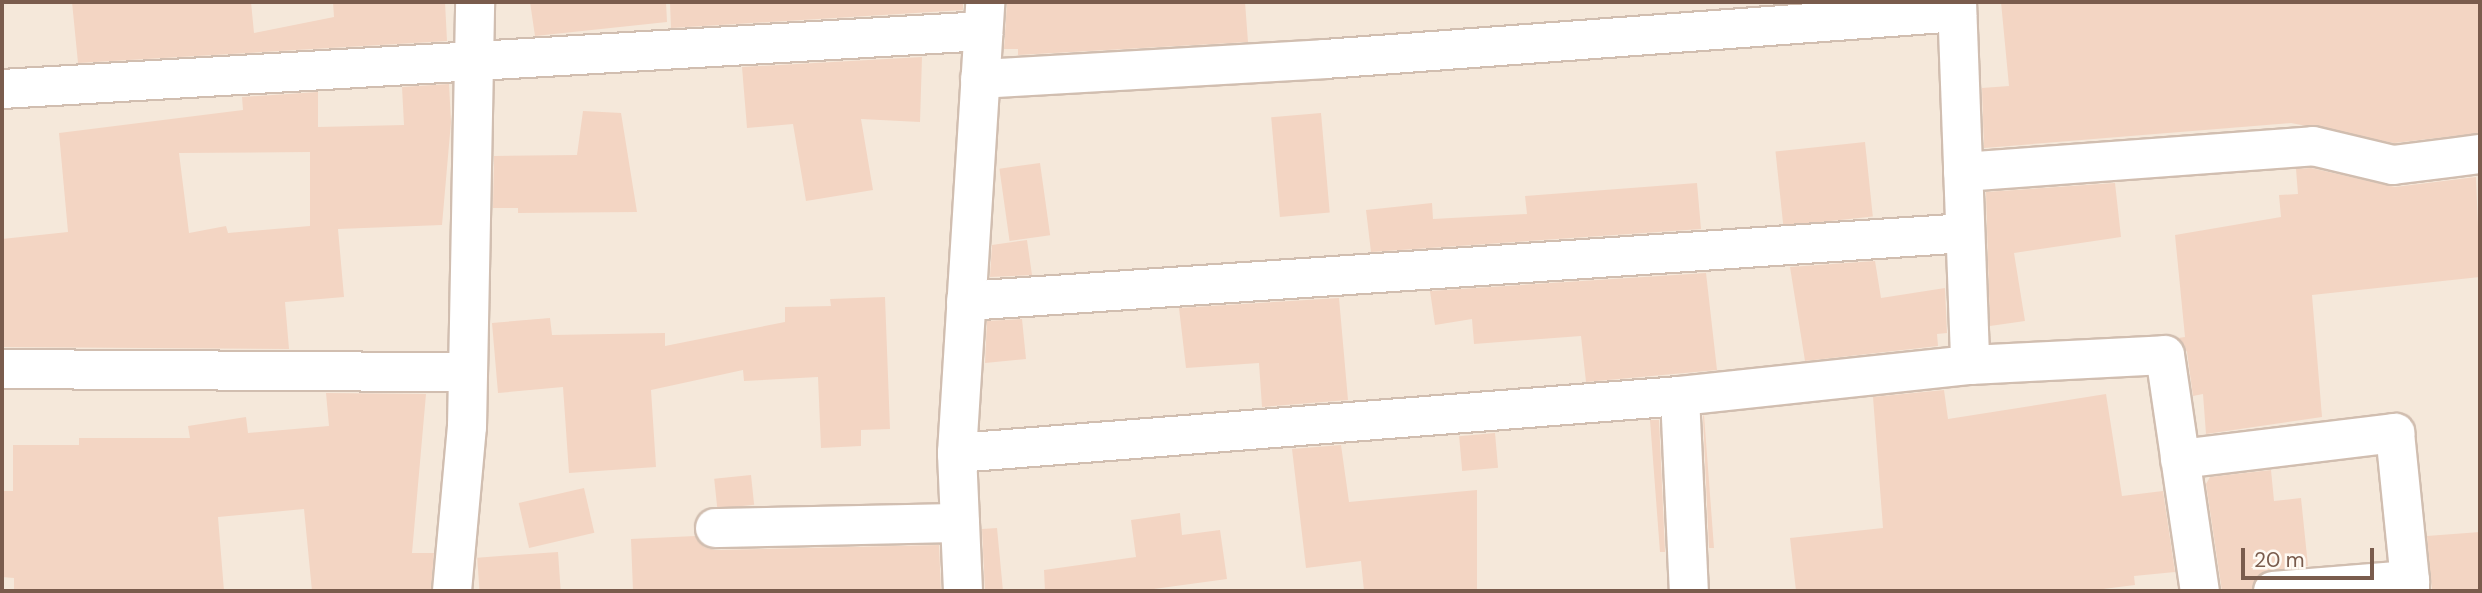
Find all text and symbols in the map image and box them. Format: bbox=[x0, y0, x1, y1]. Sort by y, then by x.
scale bar bbox=[2244, 534, 2377, 578]
text: 20 m bbox=[2254, 546, 2305, 574]

